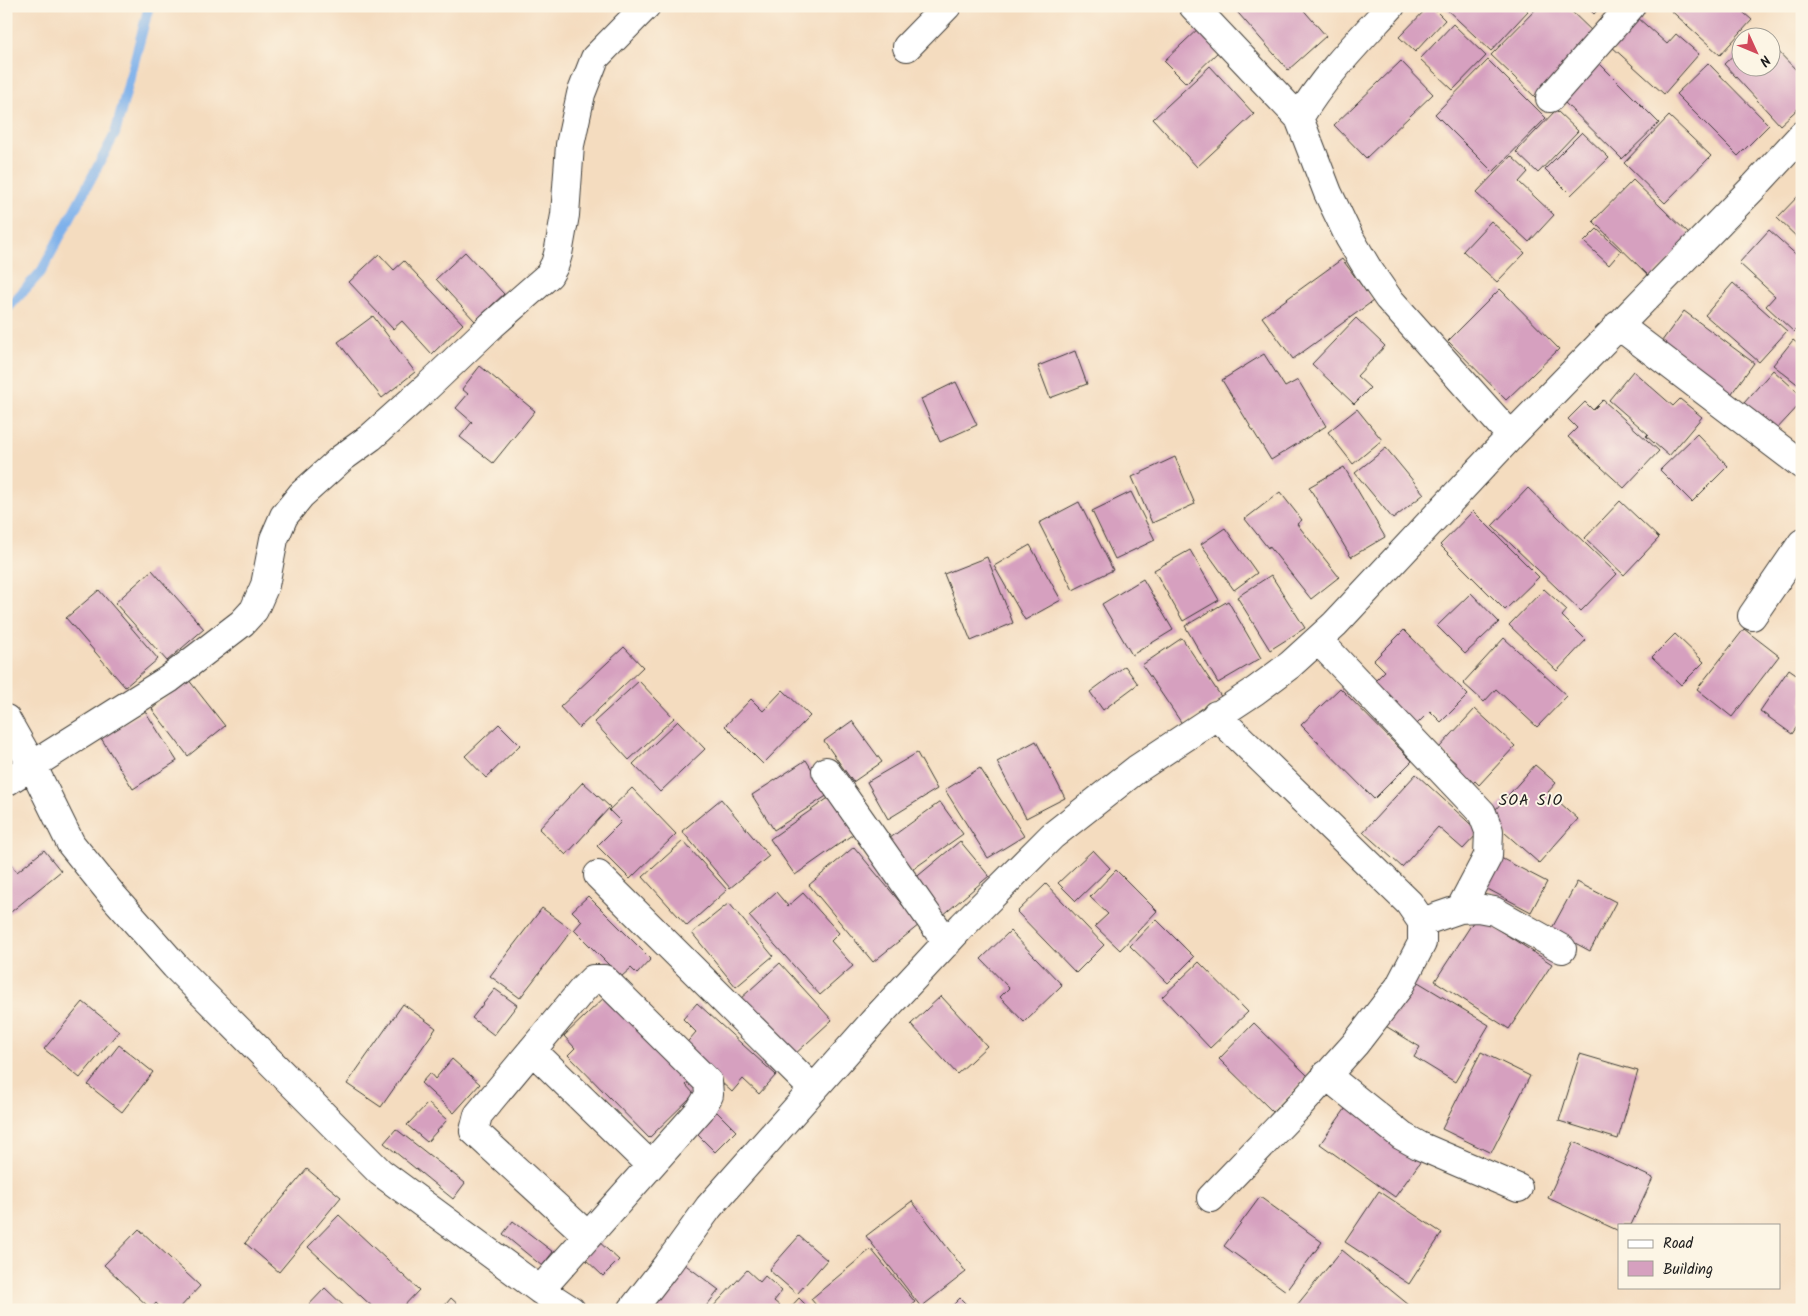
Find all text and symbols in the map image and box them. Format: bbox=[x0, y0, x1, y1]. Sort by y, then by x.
north arrow bbox=[1730, 28, 1780, 78]
text: N bbox=[1754, 50, 1776, 71]
district label: SOA SIO bbox=[1499, 788, 1563, 813]
legend bbox=[1618, 1224, 1780, 1288]
text: Road bbox=[1663, 1232, 1694, 1256]
text: Building bbox=[1663, 1258, 1713, 1282]

